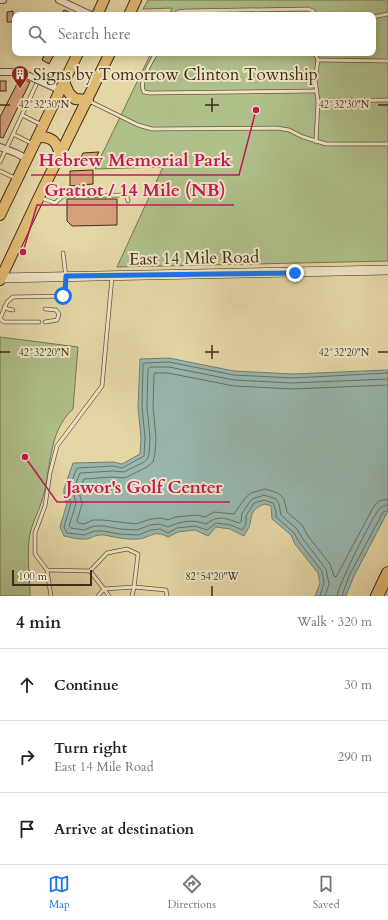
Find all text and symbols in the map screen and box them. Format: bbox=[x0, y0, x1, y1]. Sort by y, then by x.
search box bbox=[12, 12, 376, 56]
icon: search bbox=[26, 23, 48, 45]
text: Search here bbox=[58, 24, 131, 44]
place label: Signs by Tomorrow Clinton Township bbox=[33, 63, 318, 86]
building icon: Signs by Tomorrow Clinton Township bbox=[10, 64, 30, 89]
text: 42°32'30"N bbox=[19, 98, 70, 112]
text: 42°32'30"N bbox=[319, 98, 370, 112]
callout: Hebrew Memorial Park bbox=[31, 145, 239, 175]
text: Hebrew Memorial Park bbox=[39, 148, 232, 173]
callout: Gratiot / 14 Mile (NB) bbox=[37, 175, 234, 205]
text: Gratiot / 14 Mile (NB) bbox=[44, 178, 226, 203]
street label: East 14 Mile Road bbox=[129, 245, 259, 271]
route end bbox=[286, 264, 304, 282]
route start bbox=[54, 287, 72, 305]
text: 42°32'20"N bbox=[19, 346, 70, 360]
text: 42°32'20"N bbox=[319, 346, 370, 360]
callout: Jawor's Golf Center bbox=[57, 472, 230, 502]
text: Jawor's Golf Center bbox=[63, 475, 223, 500]
scale bar bbox=[12, 568, 92, 587]
text: 100 m bbox=[18, 569, 47, 584]
text: 82°54'20"W bbox=[185, 570, 240, 584]
text: 4 min bbox=[16, 611, 61, 634]
text: Walk · 320 m bbox=[297, 613, 372, 631]
icon: ahead bbox=[16, 674, 38, 696]
text: Continue bbox=[54, 675, 119, 695]
text: 30 m bbox=[344, 676, 372, 694]
text: Turn right bbox=[54, 738, 127, 758]
icon: right bbox=[16, 746, 38, 768]
text: 290 m bbox=[338, 748, 372, 766]
text: East 14 Mile Road bbox=[54, 758, 154, 776]
icon: arrive bbox=[16, 818, 38, 840]
text: Arrive at destination bbox=[54, 819, 194, 839]
tab: Map bbox=[48, 873, 70, 912]
tab: Directions bbox=[167, 873, 216, 912]
tab: Saved bbox=[313, 873, 340, 912]

